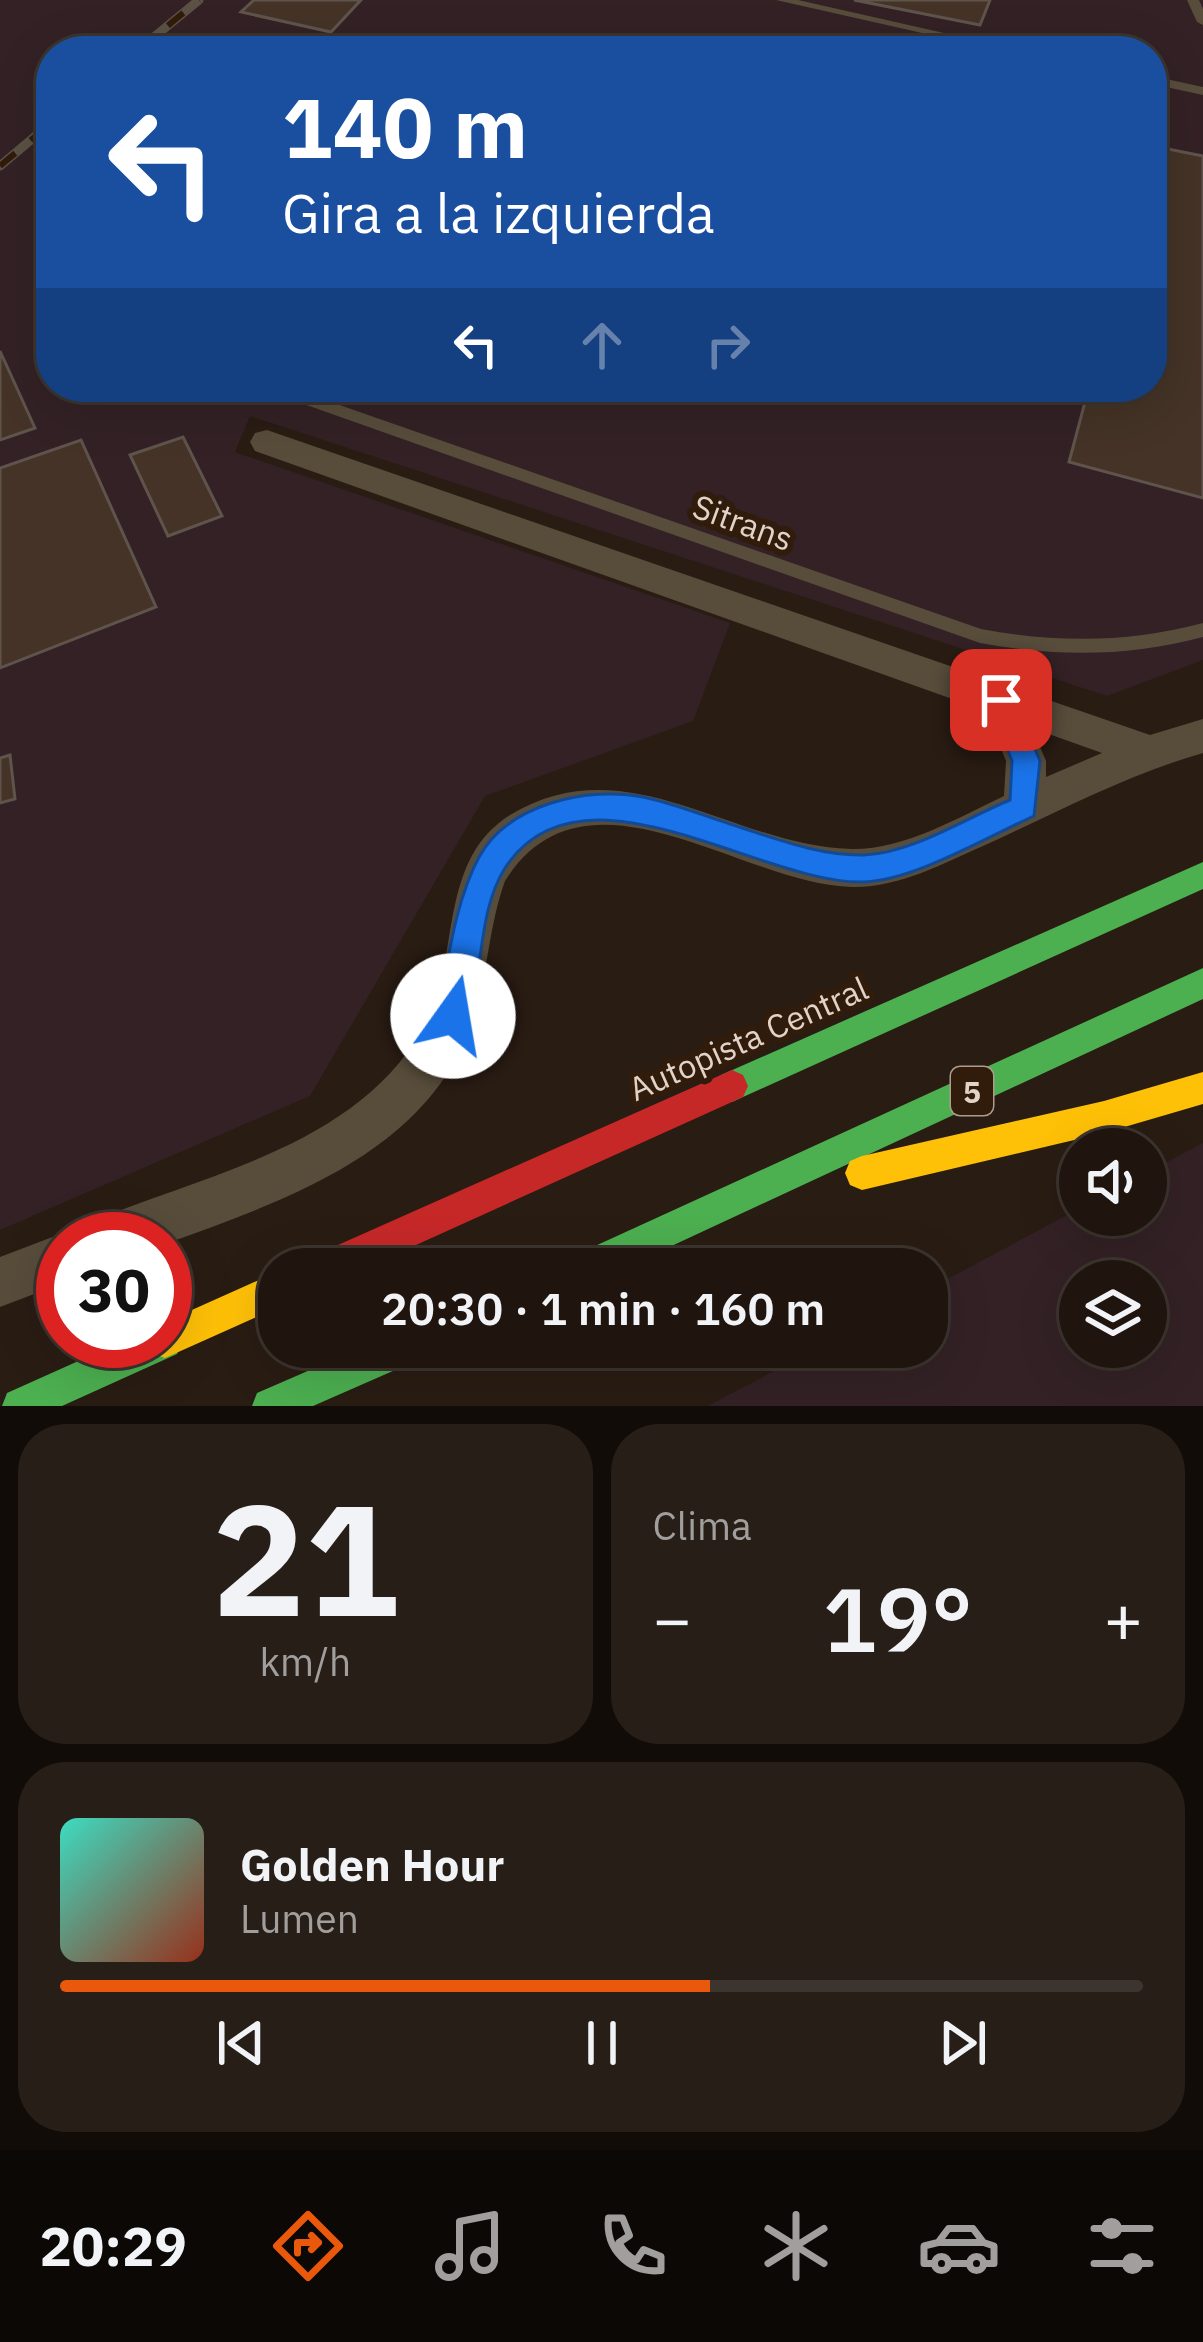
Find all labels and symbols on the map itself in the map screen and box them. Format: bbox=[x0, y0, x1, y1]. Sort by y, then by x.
street label: Sitrans bbox=[687, 484, 799, 560]
pin bbox=[950, 649, 1052, 751]
position arrow bbox=[390, 953, 516, 1079]
street label: Autopista Central bbox=[622, 966, 874, 1110]
road number: 5 bbox=[951, 1067, 993, 1115]
speed limit sign: 30 bbox=[36, 1212, 192, 1368]

